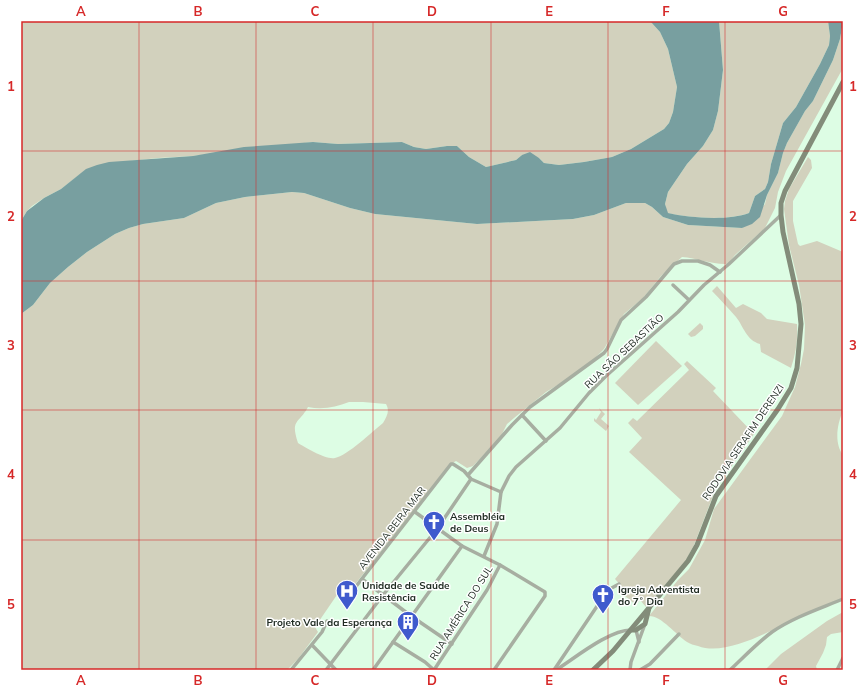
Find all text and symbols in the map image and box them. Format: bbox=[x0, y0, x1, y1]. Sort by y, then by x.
text: A bbox=[76, 3, 86, 19]
text: B bbox=[194, 3, 203, 19]
text: C bbox=[311, 3, 320, 19]
text: D bbox=[427, 3, 437, 19]
text: E bbox=[545, 3, 553, 19]
text: F bbox=[662, 3, 670, 19]
text: G bbox=[778, 3, 788, 19]
text: 1 bbox=[7, 78, 15, 94]
text: 1 bbox=[849, 78, 857, 94]
text: 2 bbox=[7, 208, 15, 224]
text: 2 bbox=[849, 208, 857, 224]
street label: RUA SÃO SEBASTIÃO bbox=[582, 311, 667, 391]
text: 3 bbox=[7, 337, 15, 353]
text: 3 bbox=[849, 337, 857, 353]
street label: RODOVIA SERAFIM DERENZI bbox=[699, 382, 787, 502]
text: 4 bbox=[7, 466, 15, 482]
text: 4 bbox=[849, 466, 857, 482]
street label: AVENIDA BEIRA MAR bbox=[356, 484, 429, 572]
church icon: Assembléia de Deus bbox=[421, 509, 447, 542]
place label: Assembléia de Deus bbox=[450, 510, 505, 535]
street label: RUA AMÉRICA DO SUL bbox=[427, 563, 496, 663]
hospital icon: Unidade de Saúde Resistência bbox=[334, 578, 360, 611]
place label: Unidade de Saúde Resistência bbox=[362, 579, 450, 604]
church icon: Igreja Adventista do 7˚ Dia bbox=[590, 582, 616, 615]
place label: Igreja Adventista do 7˚ Dia bbox=[618, 583, 700, 608]
text: 5 bbox=[7, 596, 15, 612]
text: 5 bbox=[849, 596, 857, 612]
building icon: Projeto Vale da Esperança bbox=[395, 609, 421, 642]
place label: Projeto Vale da Esperança bbox=[267, 616, 392, 629]
text: A bbox=[76, 672, 86, 688]
text: B bbox=[194, 672, 203, 688]
text: C bbox=[311, 672, 320, 688]
text: D bbox=[427, 672, 437, 688]
text: E bbox=[545, 672, 553, 688]
text: F bbox=[662, 672, 670, 688]
text: G bbox=[778, 672, 788, 688]

